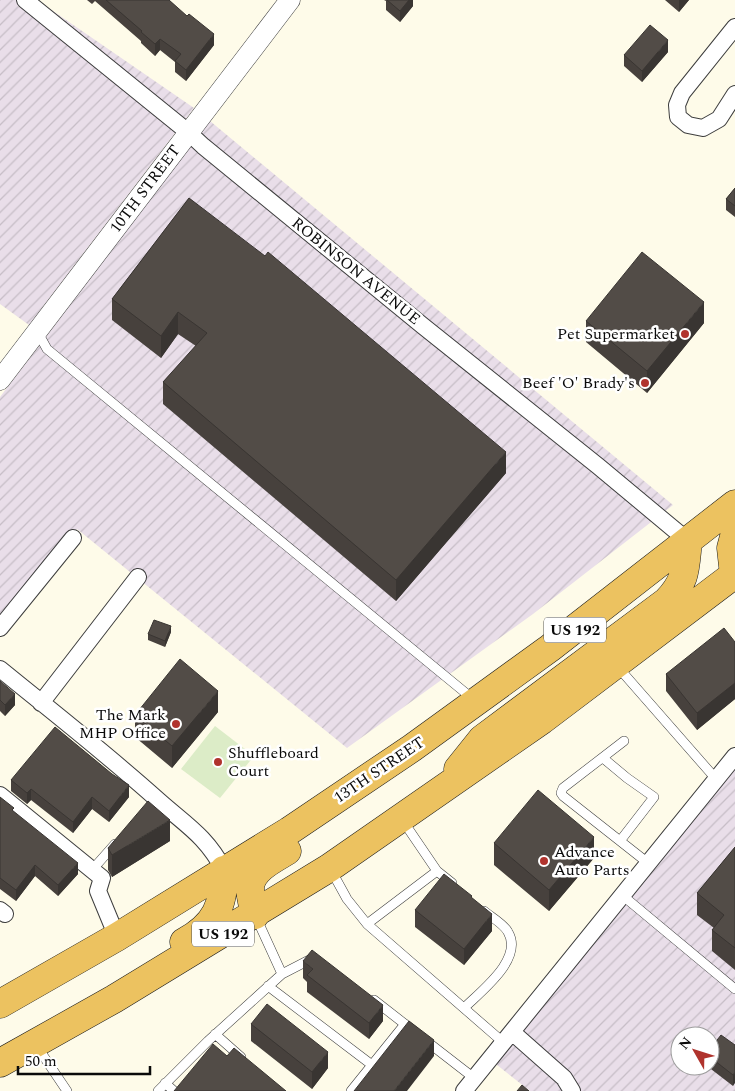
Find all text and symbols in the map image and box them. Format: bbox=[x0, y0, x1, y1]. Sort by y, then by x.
street label: 10TH STREET bbox=[104, 140, 186, 238]
street label: ROBINSON AVENUE bbox=[286, 211, 426, 331]
place label: Pet Supermarket bbox=[557, 322, 675, 346]
marker: Pet Supermarket bbox=[679, 328, 691, 340]
place label: Beef 'O' Brady's bbox=[522, 371, 635, 395]
marker: Beef 'O' Brady's bbox=[639, 377, 651, 389]
road number: US 192 bbox=[544, 618, 606, 642]
place label: The Mark MHP Office bbox=[79, 703, 166, 745]
marker: The Mark MHP Office bbox=[170, 718, 182, 730]
street label: 13TH STREET bbox=[329, 731, 430, 809]
place label: Shuffleboard Court bbox=[228, 741, 319, 783]
marker: Shuffleboard Court bbox=[212, 756, 224, 768]
place label: Advance Auto Parts bbox=[554, 840, 630, 882]
marker: Advance Auto Parts bbox=[538, 855, 550, 867]
road number: US 192 bbox=[192, 922, 254, 946]
north arrow bbox=[670, 1026, 720, 1076]
text: N bbox=[674, 1032, 697, 1054]
scale bar bbox=[18, 1044, 150, 1076]
text: 50 m bbox=[25, 1050, 57, 1073]

